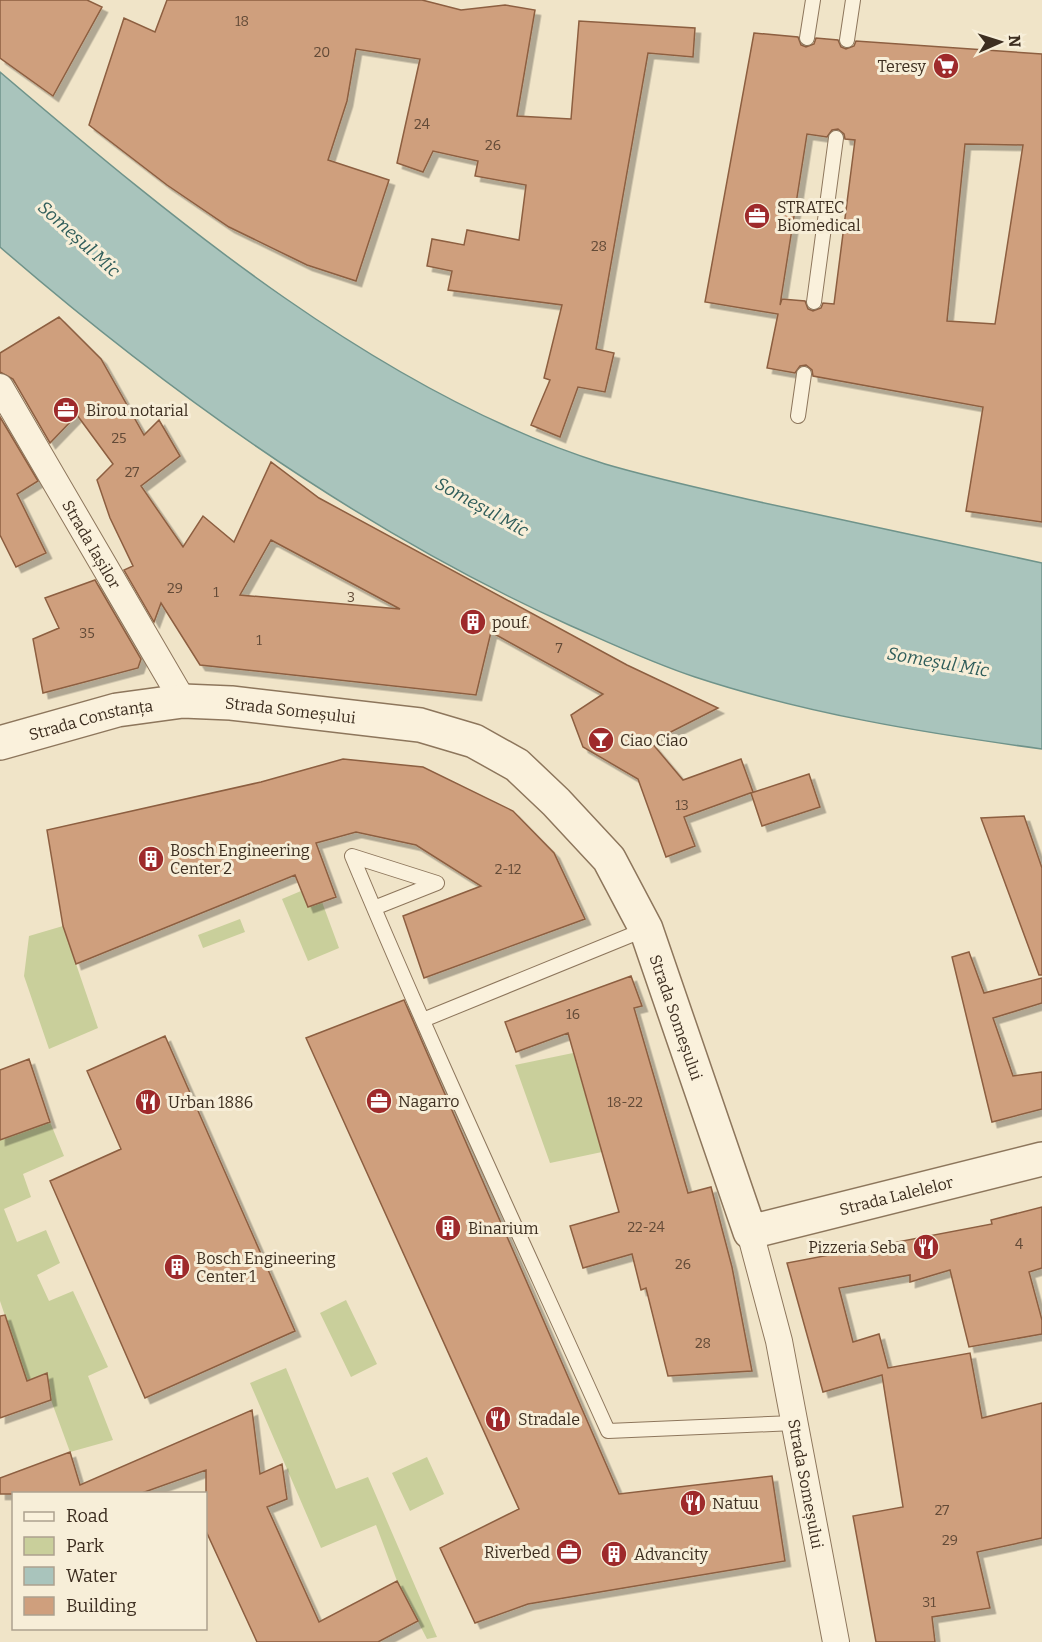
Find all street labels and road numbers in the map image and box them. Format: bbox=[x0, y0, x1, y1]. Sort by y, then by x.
street label: Strada Iașilor bbox=[58, 497, 125, 592]
street label: Strada Someșului bbox=[225, 693, 357, 727]
street label: Strada Constanța bbox=[26, 696, 154, 744]
street label: Strada Someșului bbox=[646, 952, 707, 1083]
street label: Strada Lalelelor bbox=[837, 1172, 955, 1219]
street label: Strada Someșului bbox=[784, 1417, 828, 1550]

